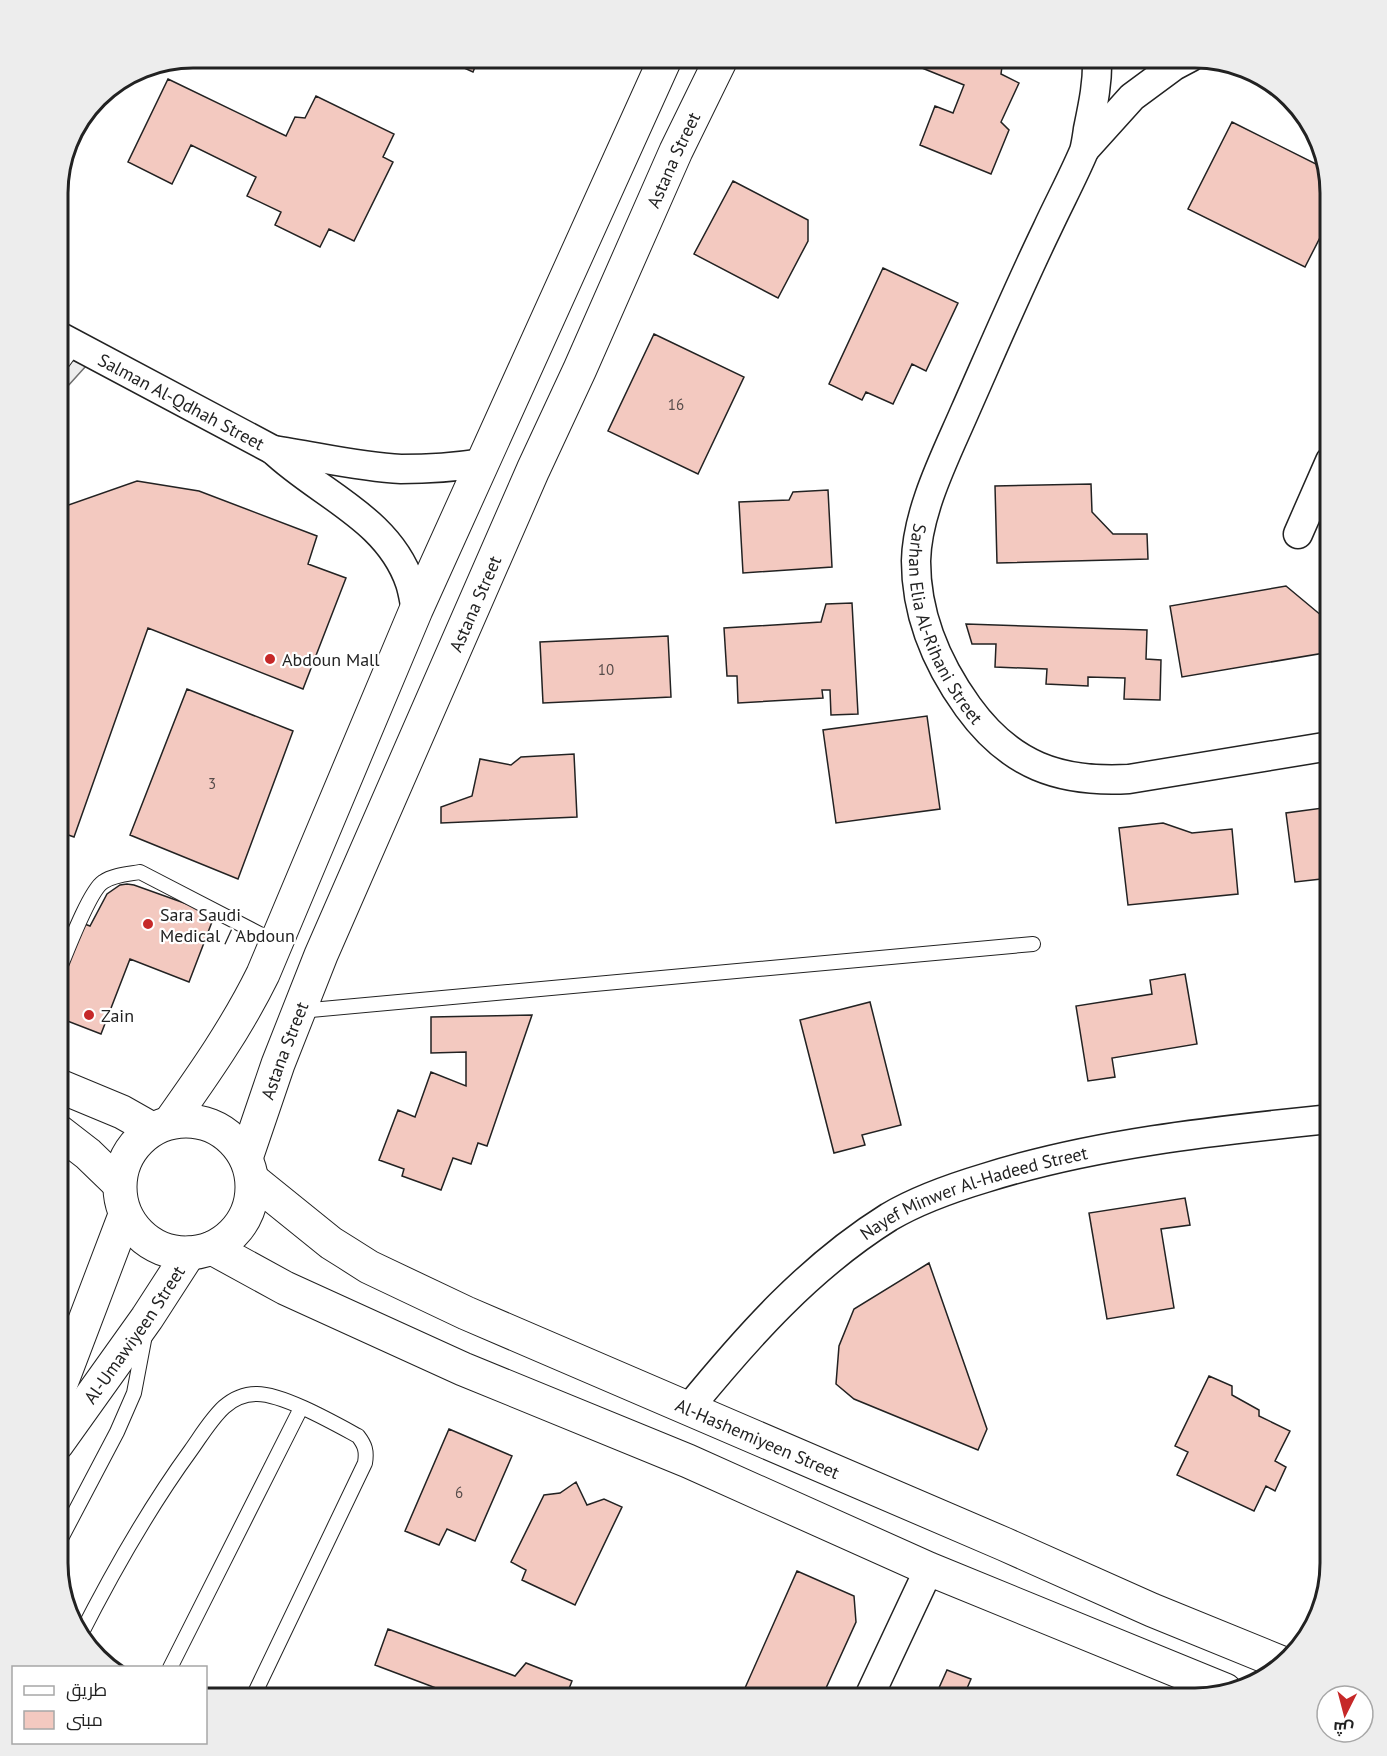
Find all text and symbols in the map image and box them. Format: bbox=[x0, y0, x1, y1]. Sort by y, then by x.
street label: Astana Street bbox=[641, 108, 705, 211]
street label: Salman Al-Qdhah Street bbox=[94, 348, 269, 455]
house number: 16 bbox=[668, 395, 684, 414]
street label: Sarhan Elia Al-Rihani Street bbox=[904, 522, 988, 729]
street label: Astana Street bbox=[443, 552, 506, 655]
place label: Abdoun Mall bbox=[282, 648, 380, 671]
marker: Abdoun Mall bbox=[263, 652, 277, 666]
house number: 10 bbox=[598, 660, 614, 679]
house number: 3 bbox=[208, 774, 216, 793]
place label: Sara Saudi Medical / Abdoun bbox=[160, 903, 295, 947]
marker: Sara Saudi Medical / Abdoun bbox=[141, 917, 155, 931]
street label: Astana Street bbox=[255, 998, 313, 1102]
place label: Zain bbox=[101, 1004, 134, 1027]
marker: Zain bbox=[82, 1008, 96, 1022]
street label: Nayef Minwer Al-Hadeed Street bbox=[855, 1141, 1089, 1245]
street label: Al-Umawiyeen Street bbox=[78, 1261, 189, 1408]
street label: Al-Hashemiyeen Street bbox=[672, 1393, 843, 1484]
house number: 6 bbox=[455, 1483, 463, 1502]
legend bbox=[12, 1666, 207, 1744]
text: طريق bbox=[66, 1678, 107, 1702]
north arrow bbox=[1315, 1684, 1375, 1744]
text: مبنى bbox=[66, 1708, 103, 1731]
text: ش bbox=[1332, 1718, 1355, 1740]

